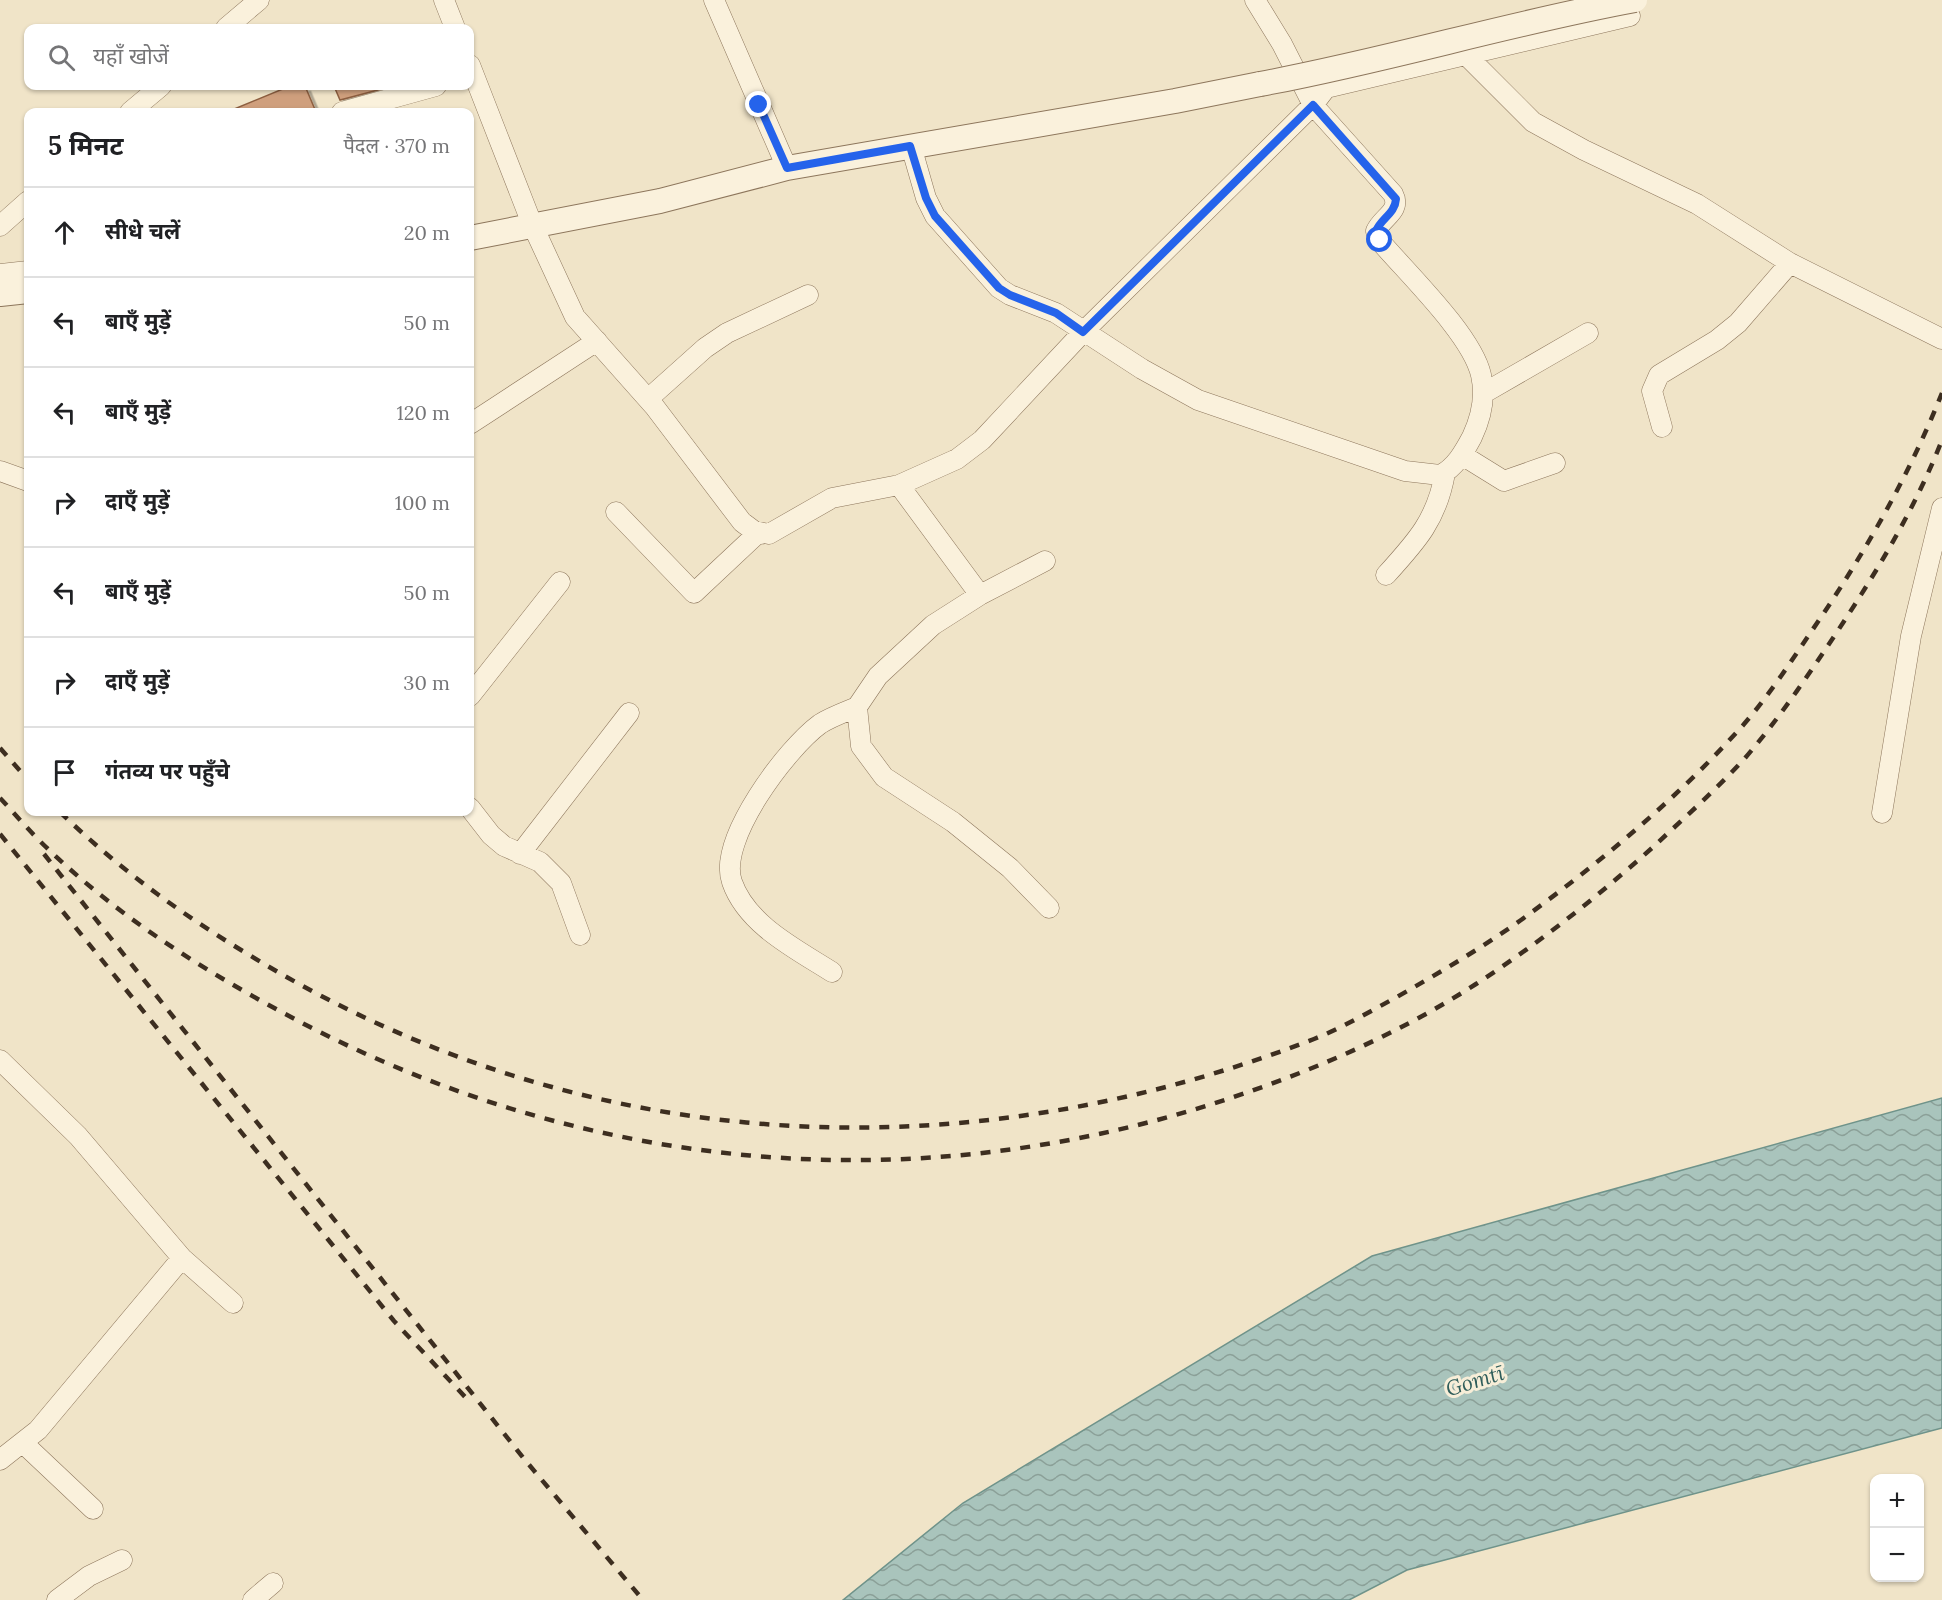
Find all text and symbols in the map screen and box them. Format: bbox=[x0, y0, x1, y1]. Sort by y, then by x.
search box bbox=[24, 24, 474, 90]
icon: search bbox=[45, 41, 78, 74]
text: यहाँ खोजें bbox=[93, 42, 169, 70]
route end bbox=[745, 91, 771, 117]
text: 5 मिनट bbox=[48, 129, 123, 162]
text: पैदल · 370 m bbox=[344, 133, 450, 158]
icon: ahead bbox=[48, 216, 81, 249]
text: सीधे चलें bbox=[105, 217, 180, 245]
text: 20 m bbox=[404, 220, 450, 245]
route start bbox=[1366, 226, 1392, 252]
icon: left bbox=[48, 306, 81, 339]
text: बाएँ मुड़ें bbox=[105, 307, 171, 335]
text: 50 m bbox=[404, 310, 450, 335]
icon: left bbox=[48, 396, 81, 429]
text: बाएँ मुड़ें bbox=[105, 397, 171, 425]
text: 120 m bbox=[396, 400, 450, 425]
icon: right bbox=[48, 486, 81, 519]
text: दाएँ मुड़ें bbox=[105, 487, 170, 515]
text: 100 m bbox=[395, 490, 450, 515]
icon: left bbox=[48, 576, 81, 609]
text: बाएँ मुड़ें bbox=[105, 577, 171, 605]
text: 50 m bbox=[404, 580, 450, 605]
icon: right bbox=[48, 666, 81, 699]
text: दाएँ मुड़ें bbox=[105, 667, 170, 695]
text: 30 m bbox=[403, 670, 450, 695]
icon: arrive bbox=[48, 756, 81, 789]
text: गंतव्य पर पहुँचे bbox=[105, 757, 230, 785]
water label: Gomtī bbox=[1442, 1359, 1507, 1402]
map controls bbox=[1870, 1474, 1924, 1582]
button: + bbox=[1870, 1474, 1924, 1528]
button: − bbox=[1870, 1528, 1924, 1582]

